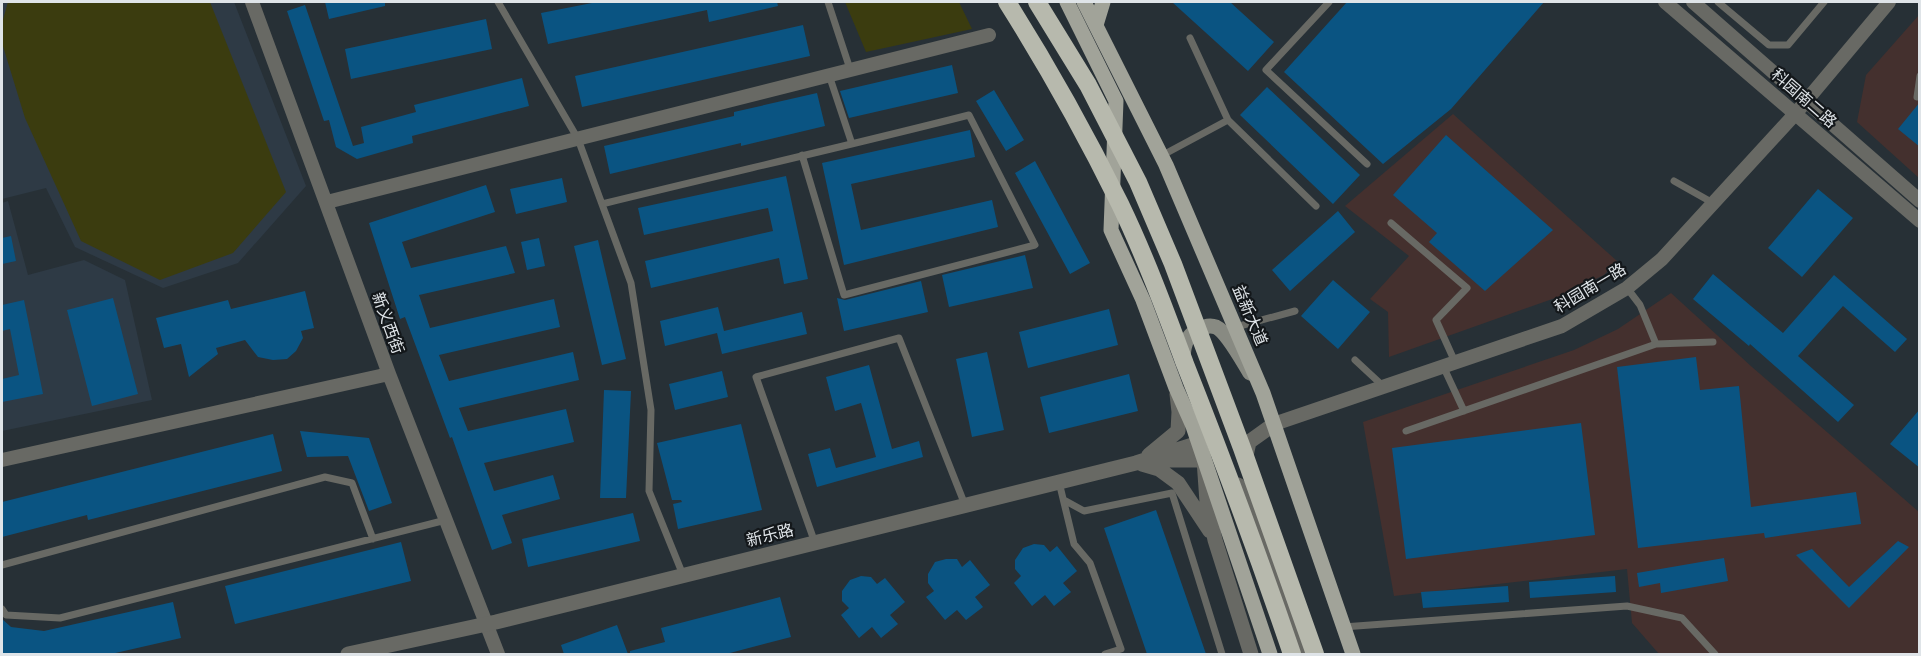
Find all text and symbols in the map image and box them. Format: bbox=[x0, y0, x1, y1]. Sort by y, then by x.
street label: 科园南二路 bbox=[1768, 65, 1840, 131]
street label: 科园南一路 bbox=[1551, 259, 1629, 317]
street label: 益新大道 bbox=[1229, 282, 1271, 348]
street label: 新义西街 bbox=[368, 290, 408, 356]
street label: 新乐路 bbox=[744, 520, 796, 550]

